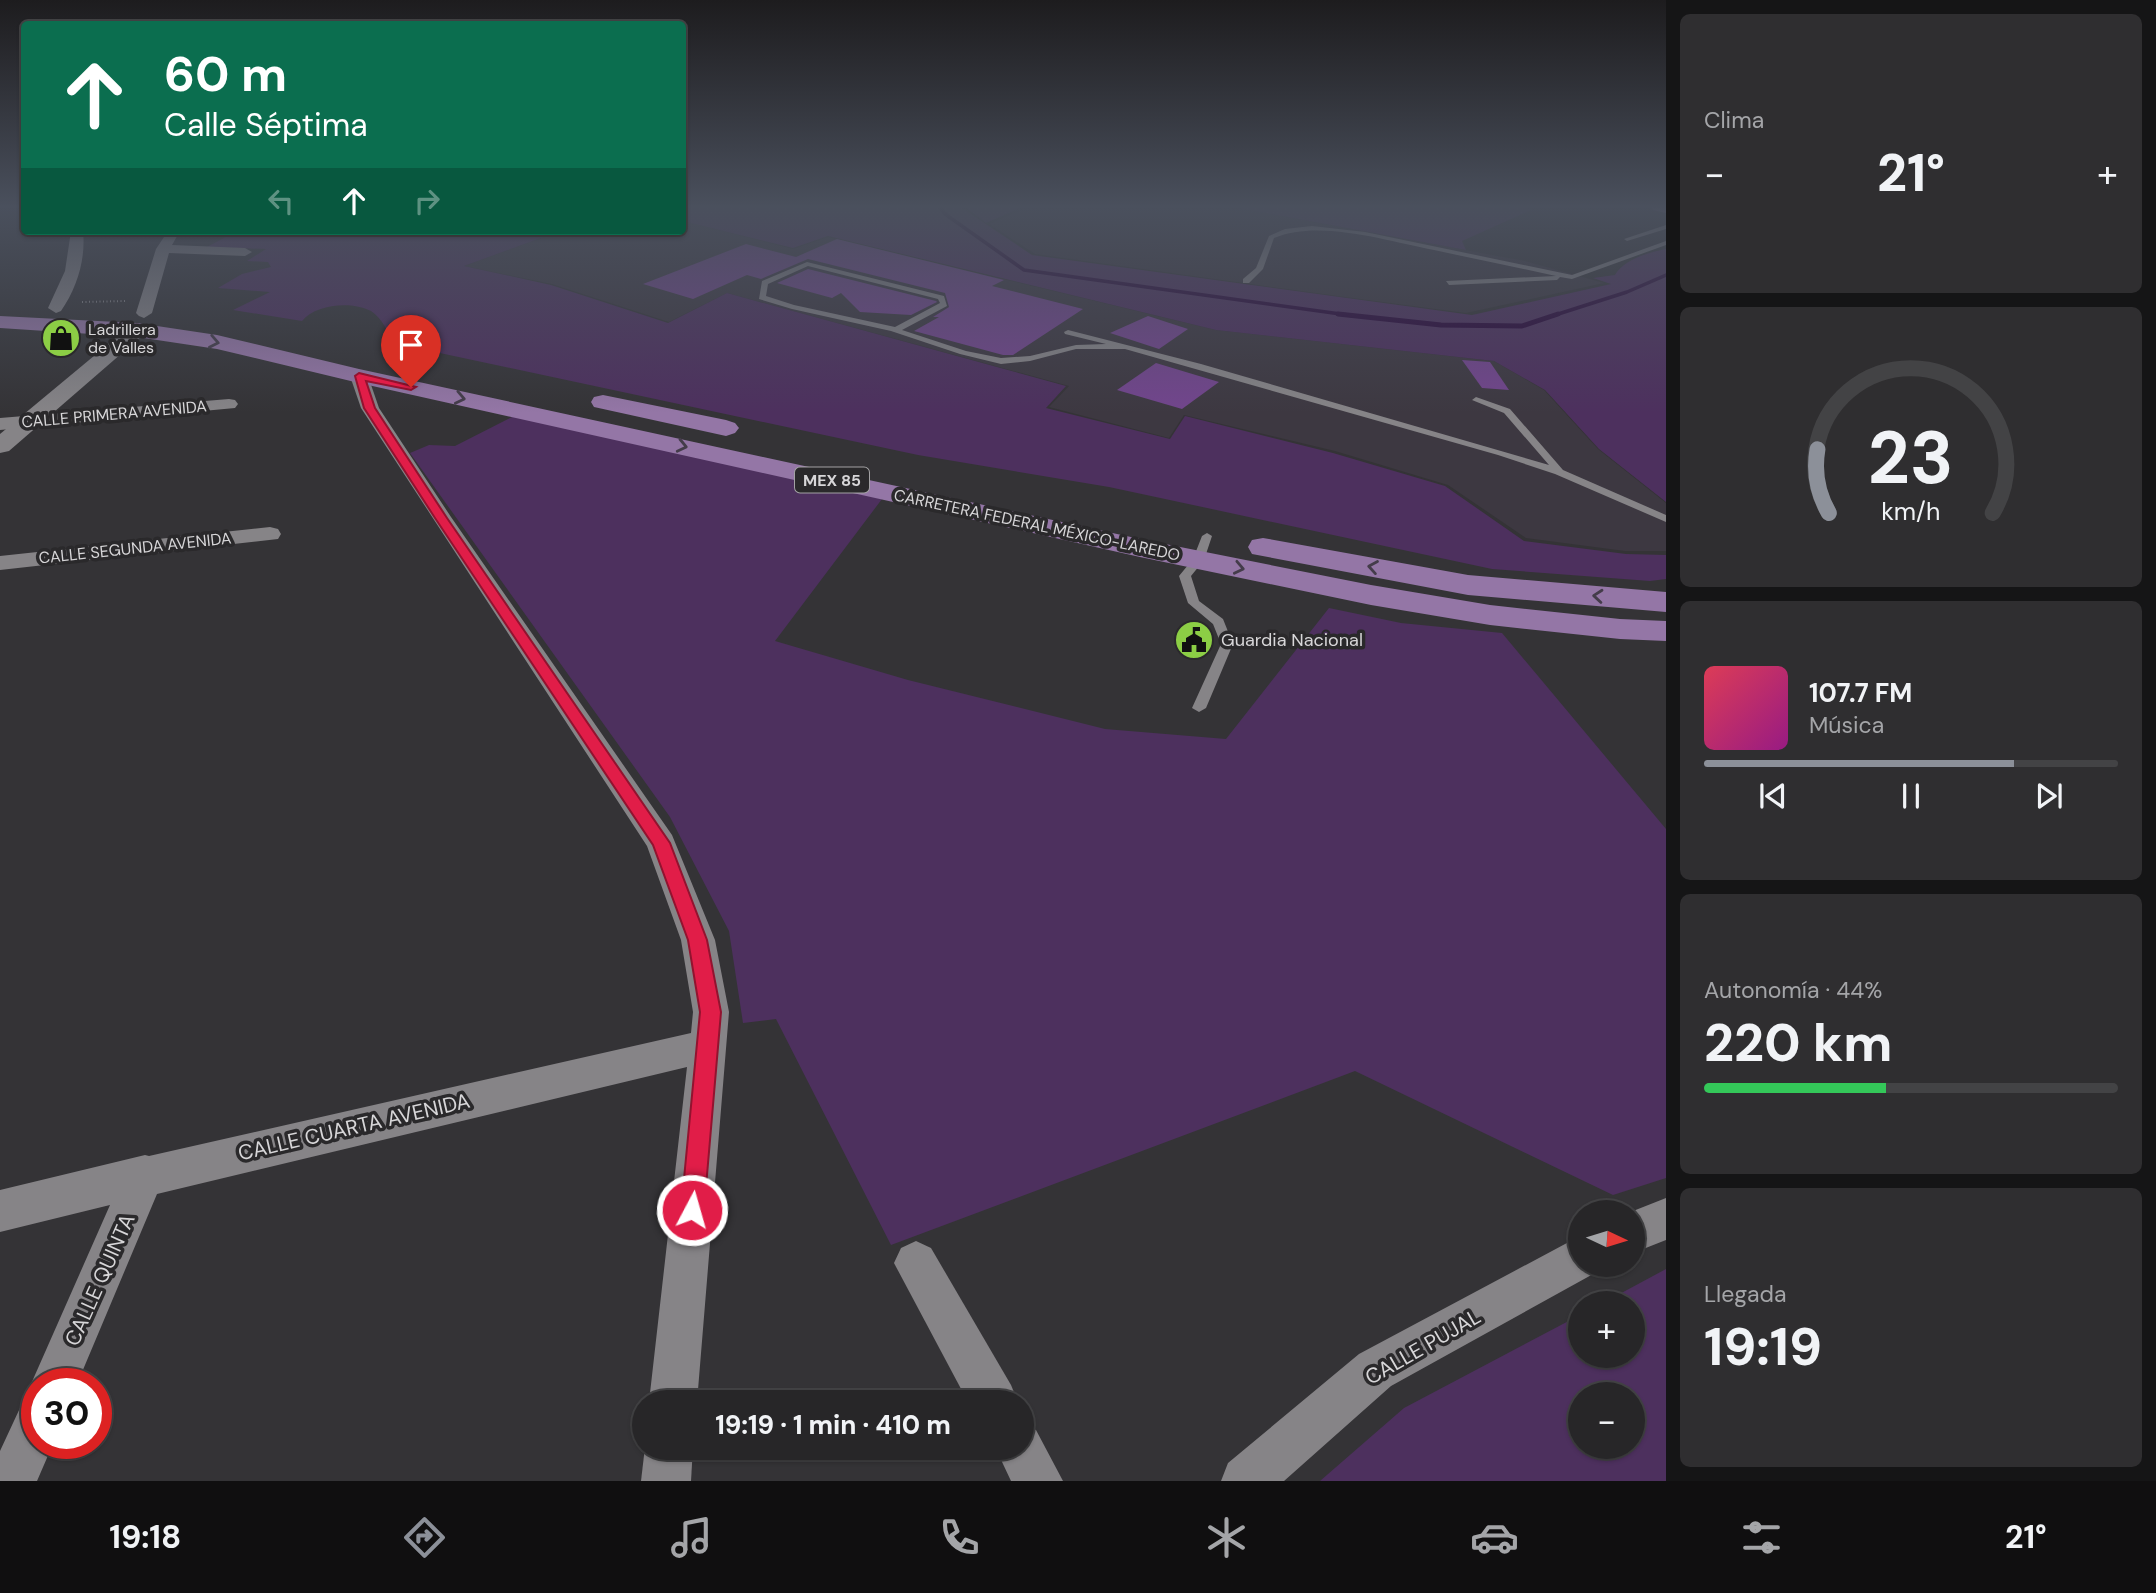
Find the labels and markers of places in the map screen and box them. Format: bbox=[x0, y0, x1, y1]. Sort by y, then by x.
pin bbox=[381, 315, 441, 387]
shop icon: Ladrillera de Valles bbox=[40, 317, 82, 359]
place label: Ladrillera de Valles bbox=[88, 319, 156, 358]
public building icon: Guardia Nacional bbox=[1173, 619, 1215, 661]
place label: Guardia Nacional bbox=[1221, 628, 1363, 652]

